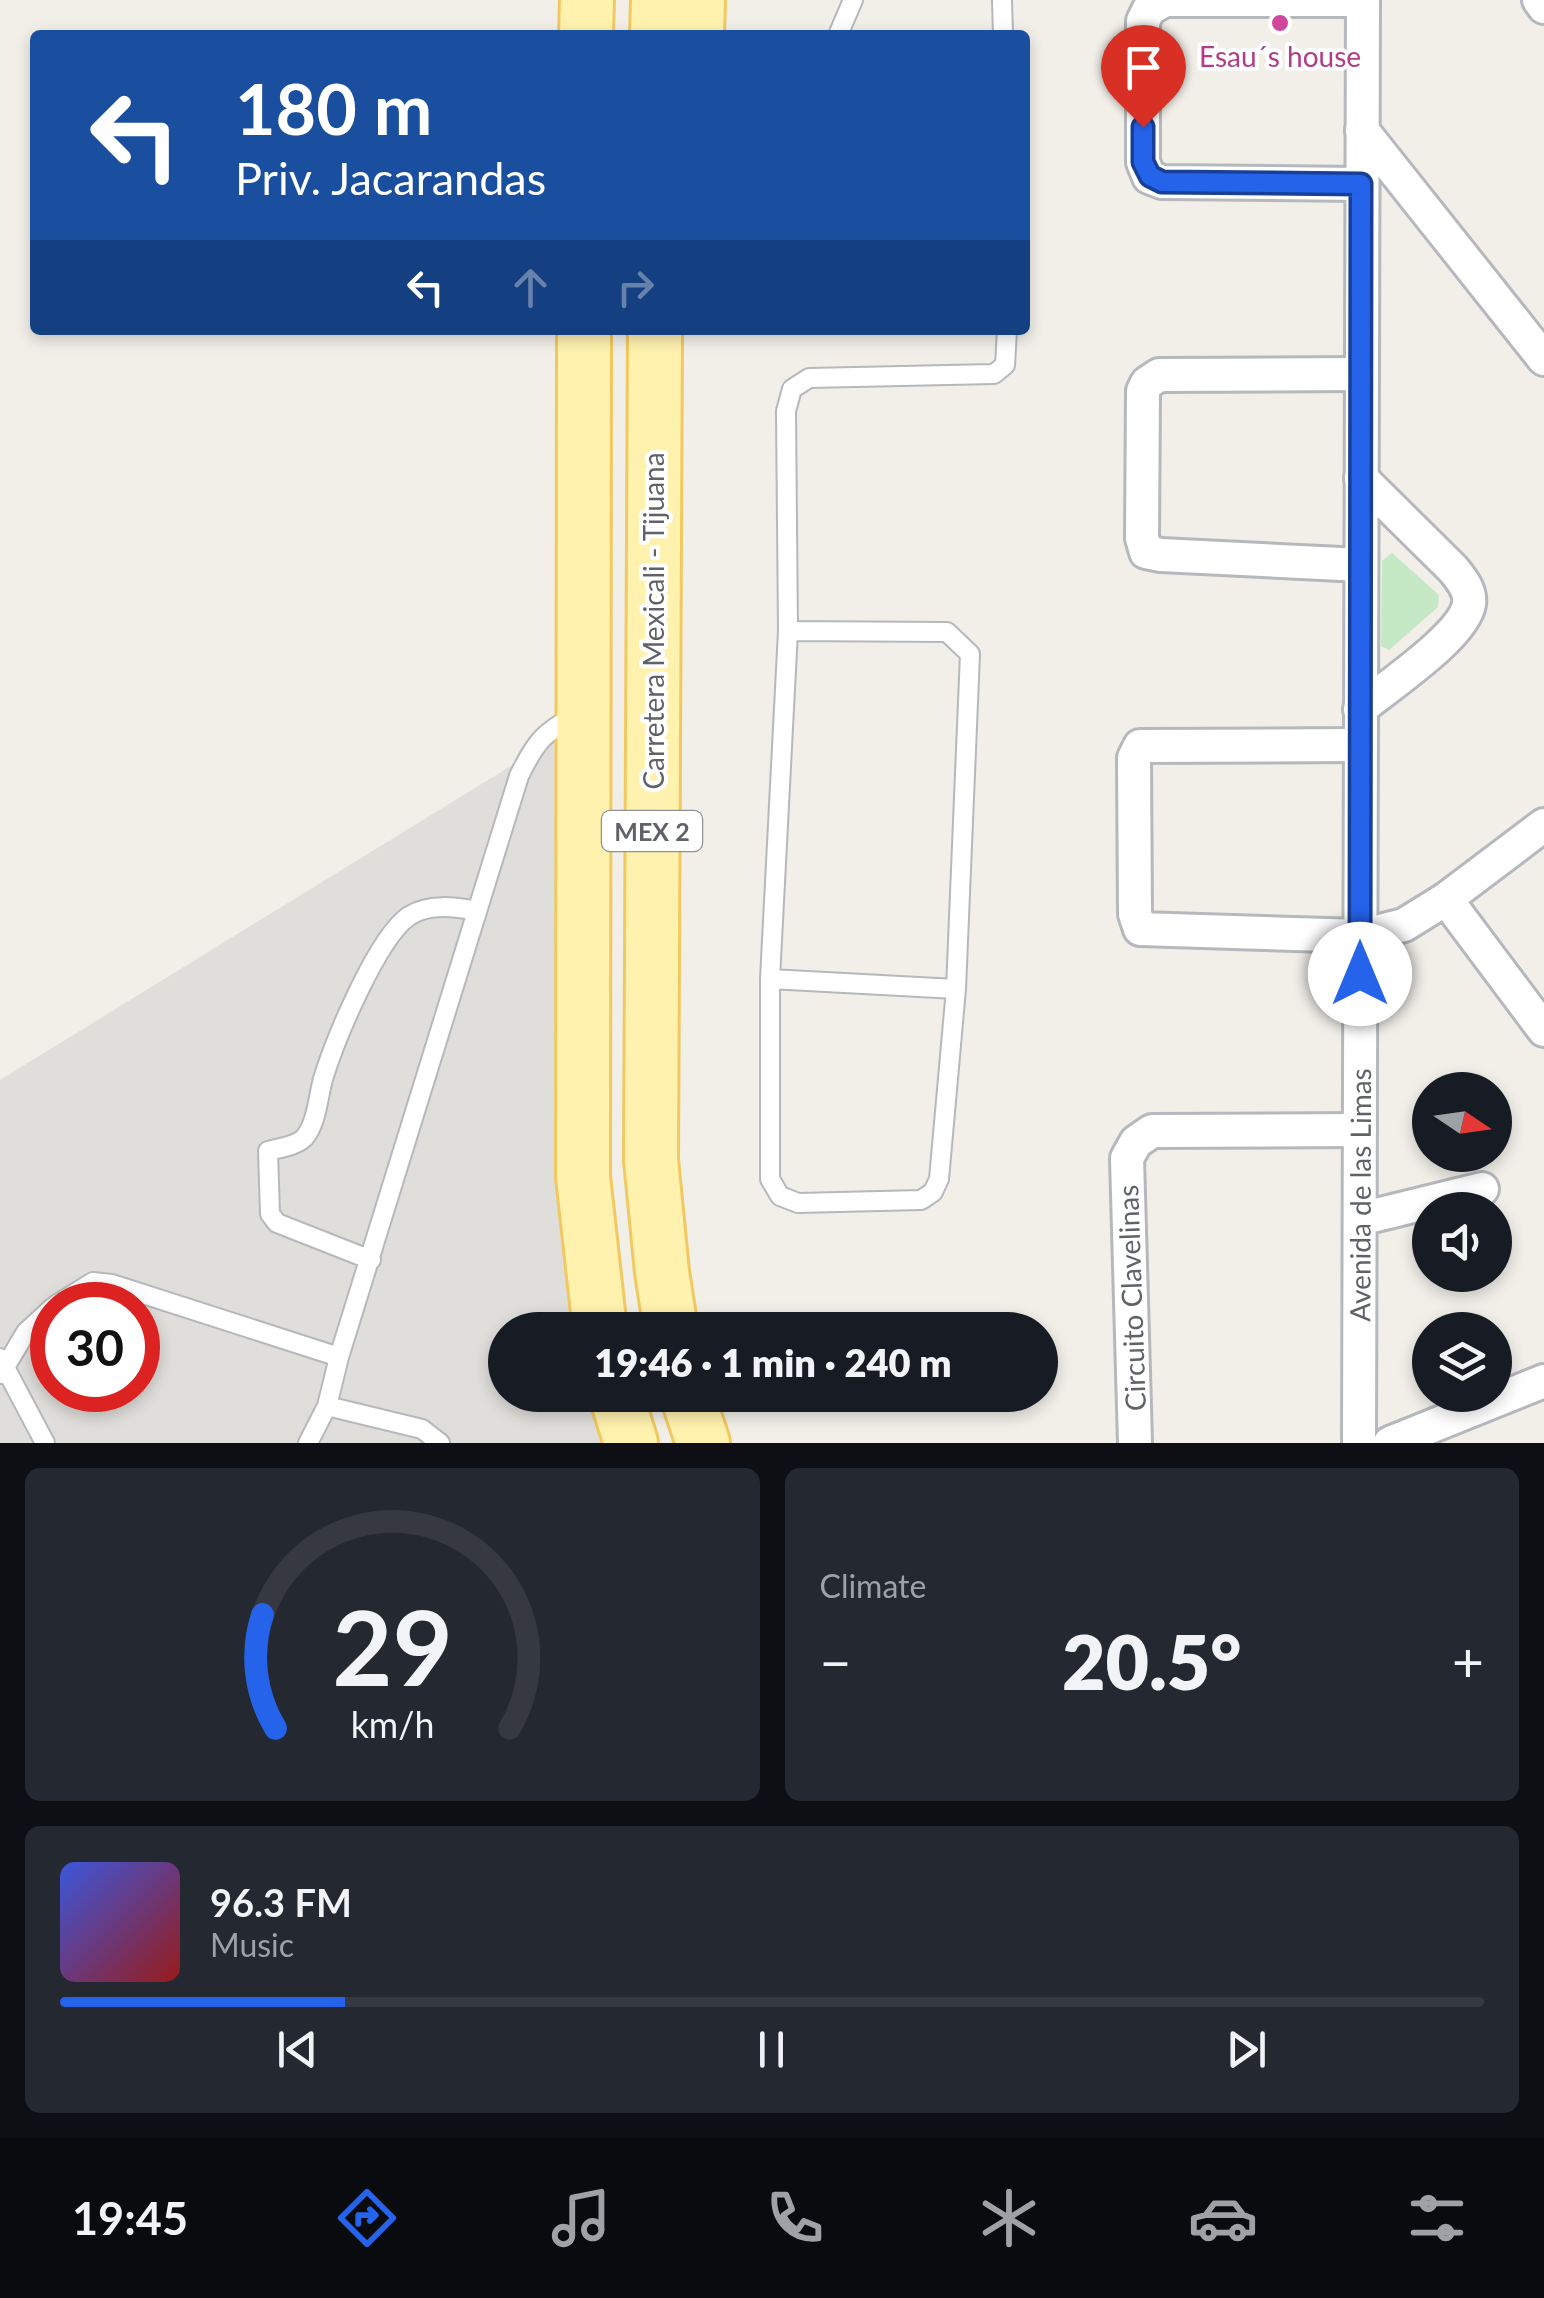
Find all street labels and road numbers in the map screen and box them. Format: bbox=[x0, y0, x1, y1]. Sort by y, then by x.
street label: Carretera Mexicali - Tijuana bbox=[636, 452, 670, 790]
road number: MEX 2 bbox=[602, 811, 702, 851]
street label: Avenida de las Limas bbox=[1342, 1068, 1377, 1322]
street label: Circuito Clavelinas bbox=[1110, 1184, 1152, 1412]

